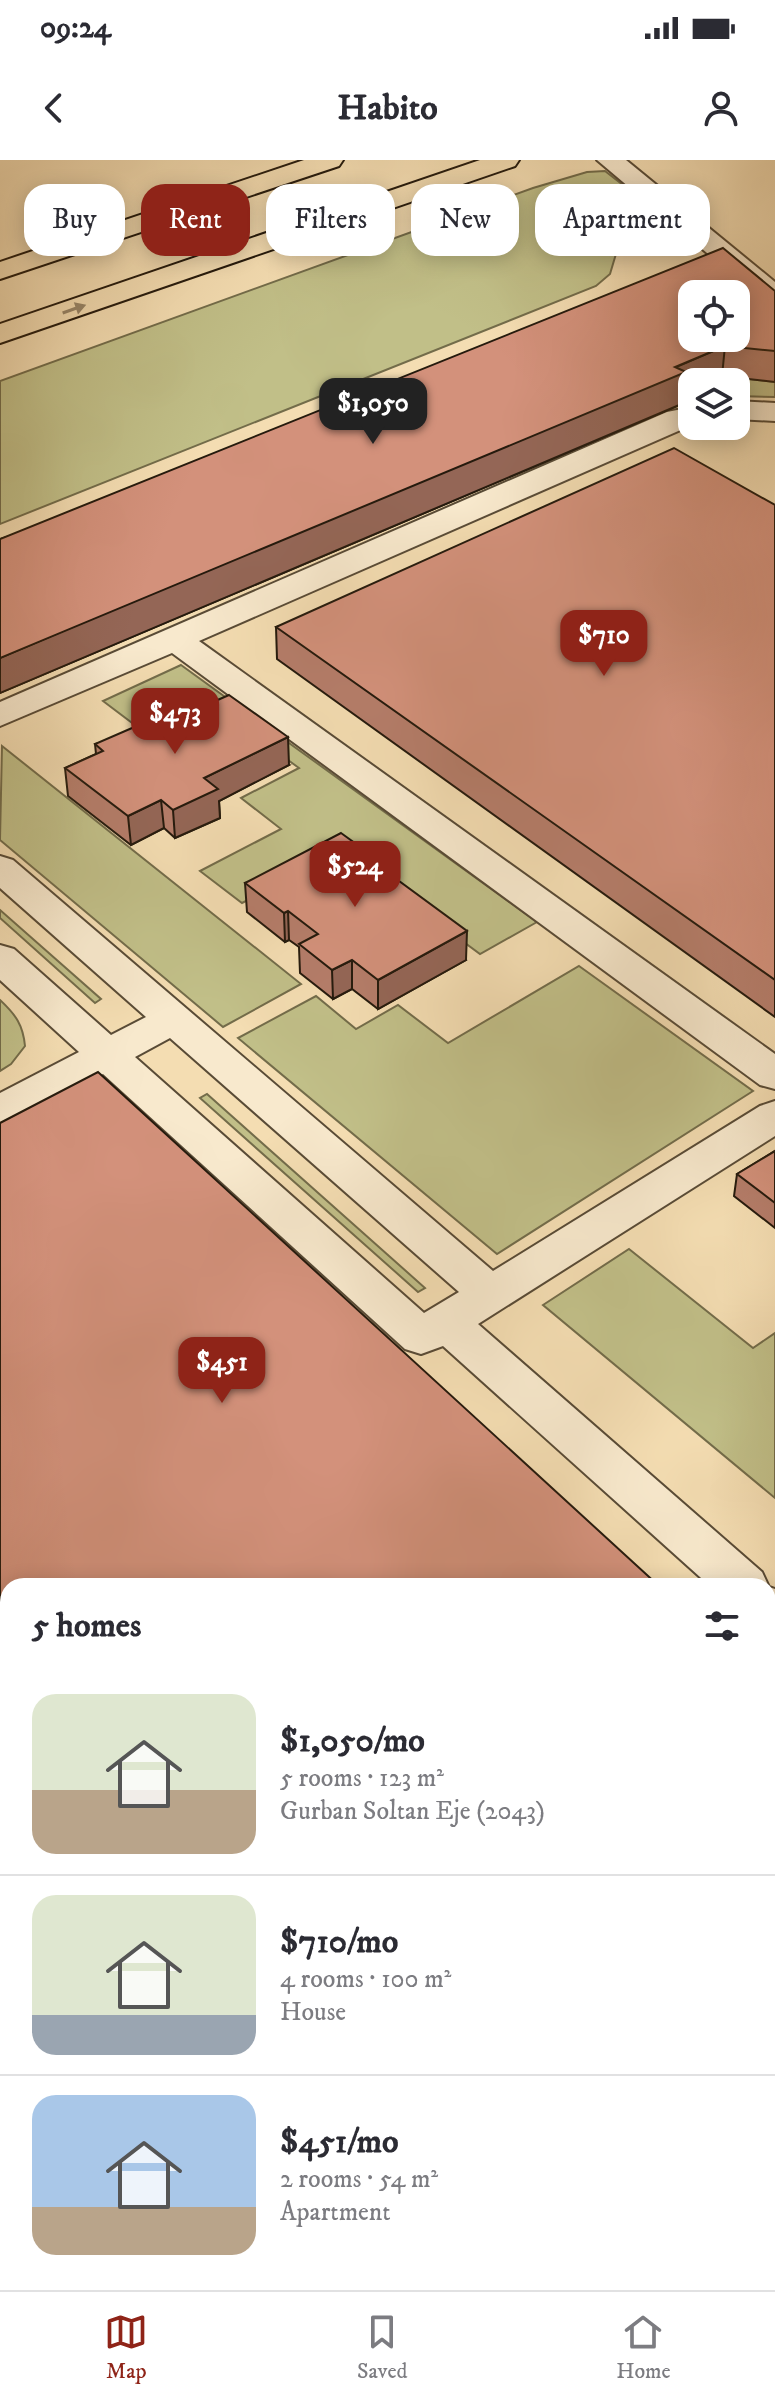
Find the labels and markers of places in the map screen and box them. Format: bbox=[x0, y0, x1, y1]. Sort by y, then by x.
pin: $1,050 bbox=[308, 378, 438, 446]
pin: $710 bbox=[557, 610, 651, 678]
pin: $473 bbox=[128, 688, 222, 756]
pin: $524 bbox=[308, 841, 402, 909]
pin: $451 bbox=[175, 1337, 269, 1405]

